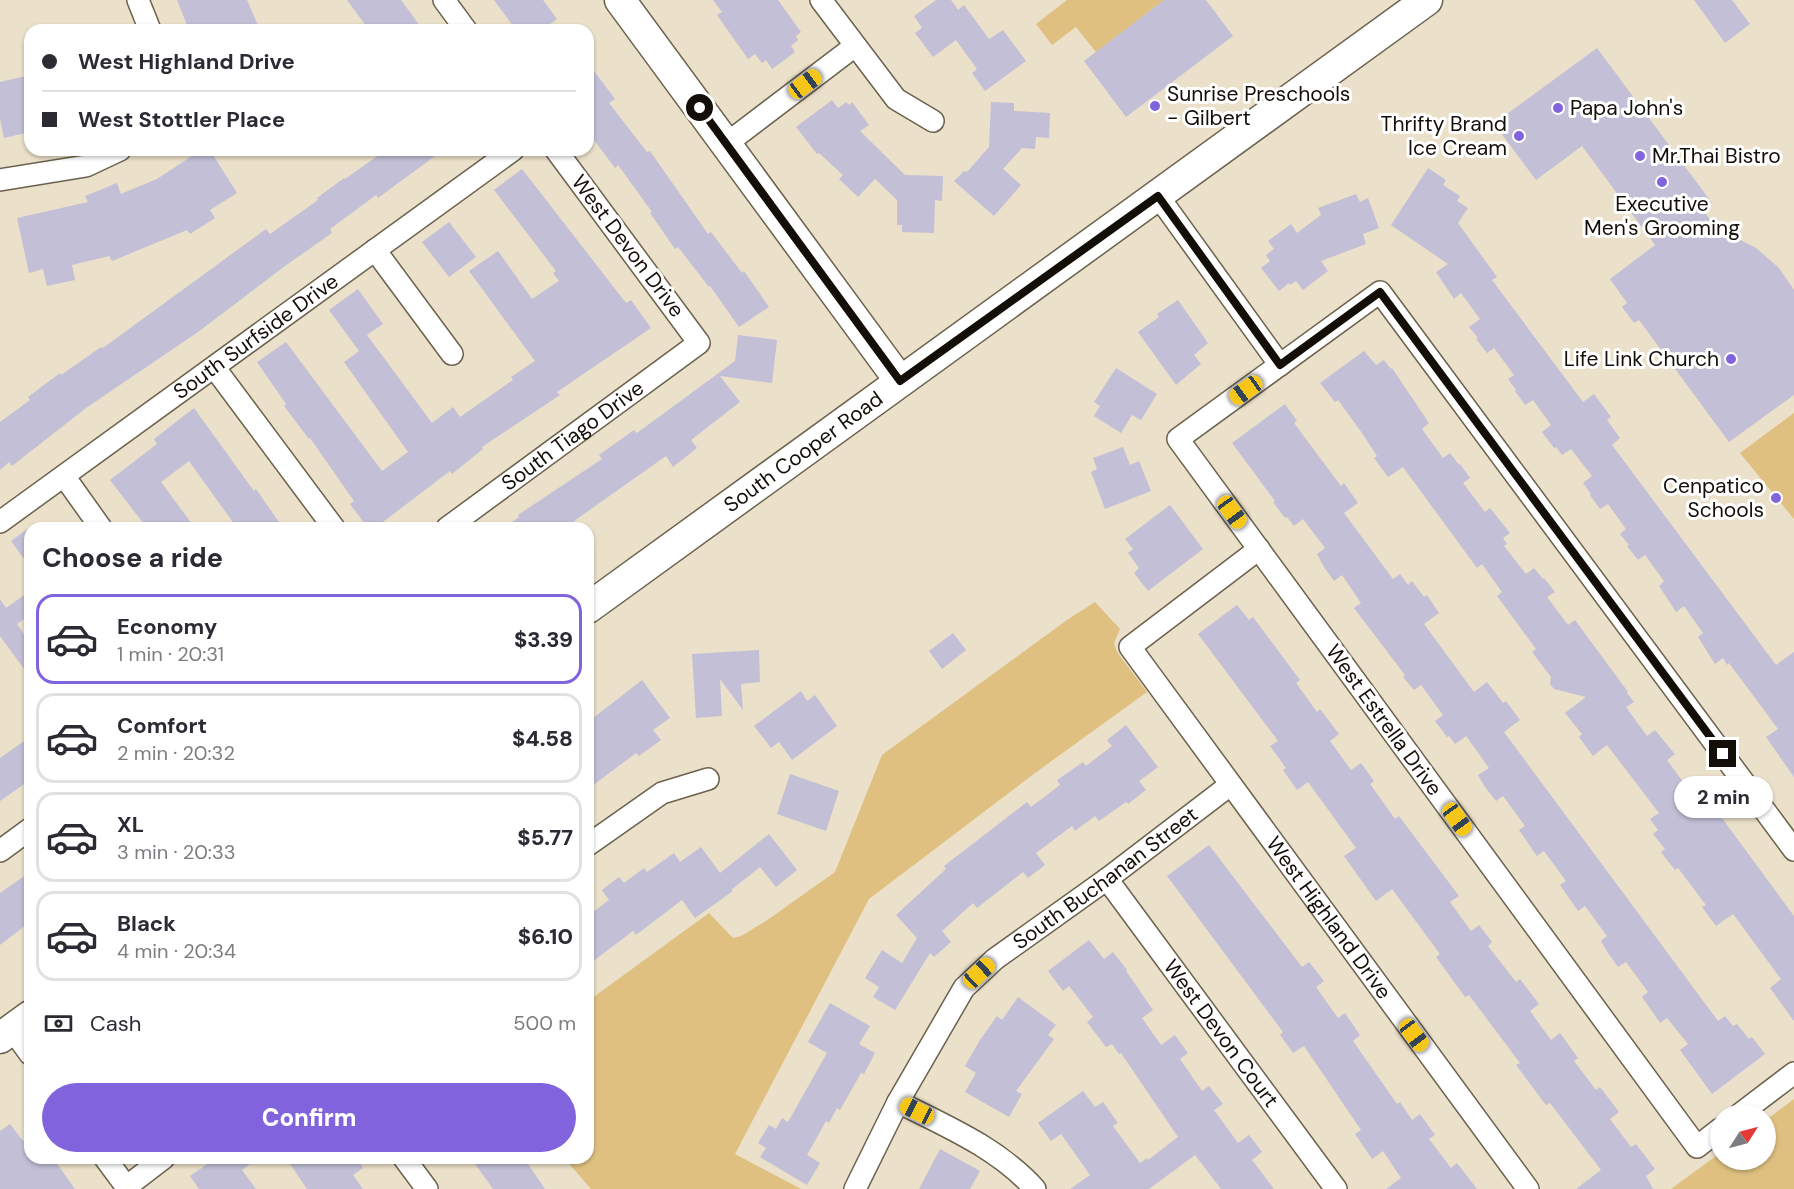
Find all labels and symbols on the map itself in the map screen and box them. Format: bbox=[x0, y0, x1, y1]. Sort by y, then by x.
car bbox=[785, 66, 825, 102]
place label: Sunrise Preschools - Gilbert bbox=[1167, 80, 1350, 132]
route start bbox=[686, 94, 713, 121]
place label: Papa John's bbox=[1570, 94, 1683, 122]
marker: Sunrise Preschools - Gilbert bbox=[1148, 99, 1162, 113]
marker: Papa John's bbox=[1551, 101, 1565, 115]
place label: Thrifty Brand Ice Cream bbox=[1381, 110, 1507, 162]
marker: Thrifty Brand Ice Cream bbox=[1512, 129, 1526, 143]
place label: Mr.Thai Bistro bbox=[1652, 142, 1781, 170]
marker: Mr.Thai Bistro bbox=[1633, 149, 1647, 163]
street label: West Devon Drive bbox=[565, 169, 691, 323]
marker: Executive Men's Grooming bbox=[1655, 175, 1669, 189]
place label: Executive Men's Grooming bbox=[1584, 190, 1740, 242]
street label: South Surfside Drive bbox=[168, 267, 344, 406]
place label: Life Link Church bbox=[1564, 345, 1719, 373]
marker: Life Link Church bbox=[1724, 352, 1738, 366]
car bbox=[1226, 372, 1266, 408]
street label: South Tiago Drive bbox=[496, 374, 650, 497]
street label: South Cooper Road bbox=[718, 385, 889, 519]
place label: Cenpatico Schools bbox=[1663, 472, 1764, 524]
marker: Cenpatico Schools bbox=[1769, 491, 1783, 505]
car bbox=[1214, 492, 1250, 532]
street label: West Estrella Drive bbox=[1320, 639, 1448, 801]
route end bbox=[1709, 740, 1736, 767]
callout: 2 min bbox=[1674, 775, 1772, 817]
car bbox=[1439, 799, 1475, 839]
street label: South Buchanan Street bbox=[1007, 801, 1204, 956]
street label: West Highland Drive bbox=[1260, 831, 1398, 1005]
car bbox=[960, 954, 998, 992]
street label: West Devon Court bbox=[1157, 954, 1285, 1113]
car bbox=[1396, 1015, 1432, 1055]
car bbox=[897, 1095, 937, 1127]
north arrow bbox=[1710, 1104, 1776, 1170]

